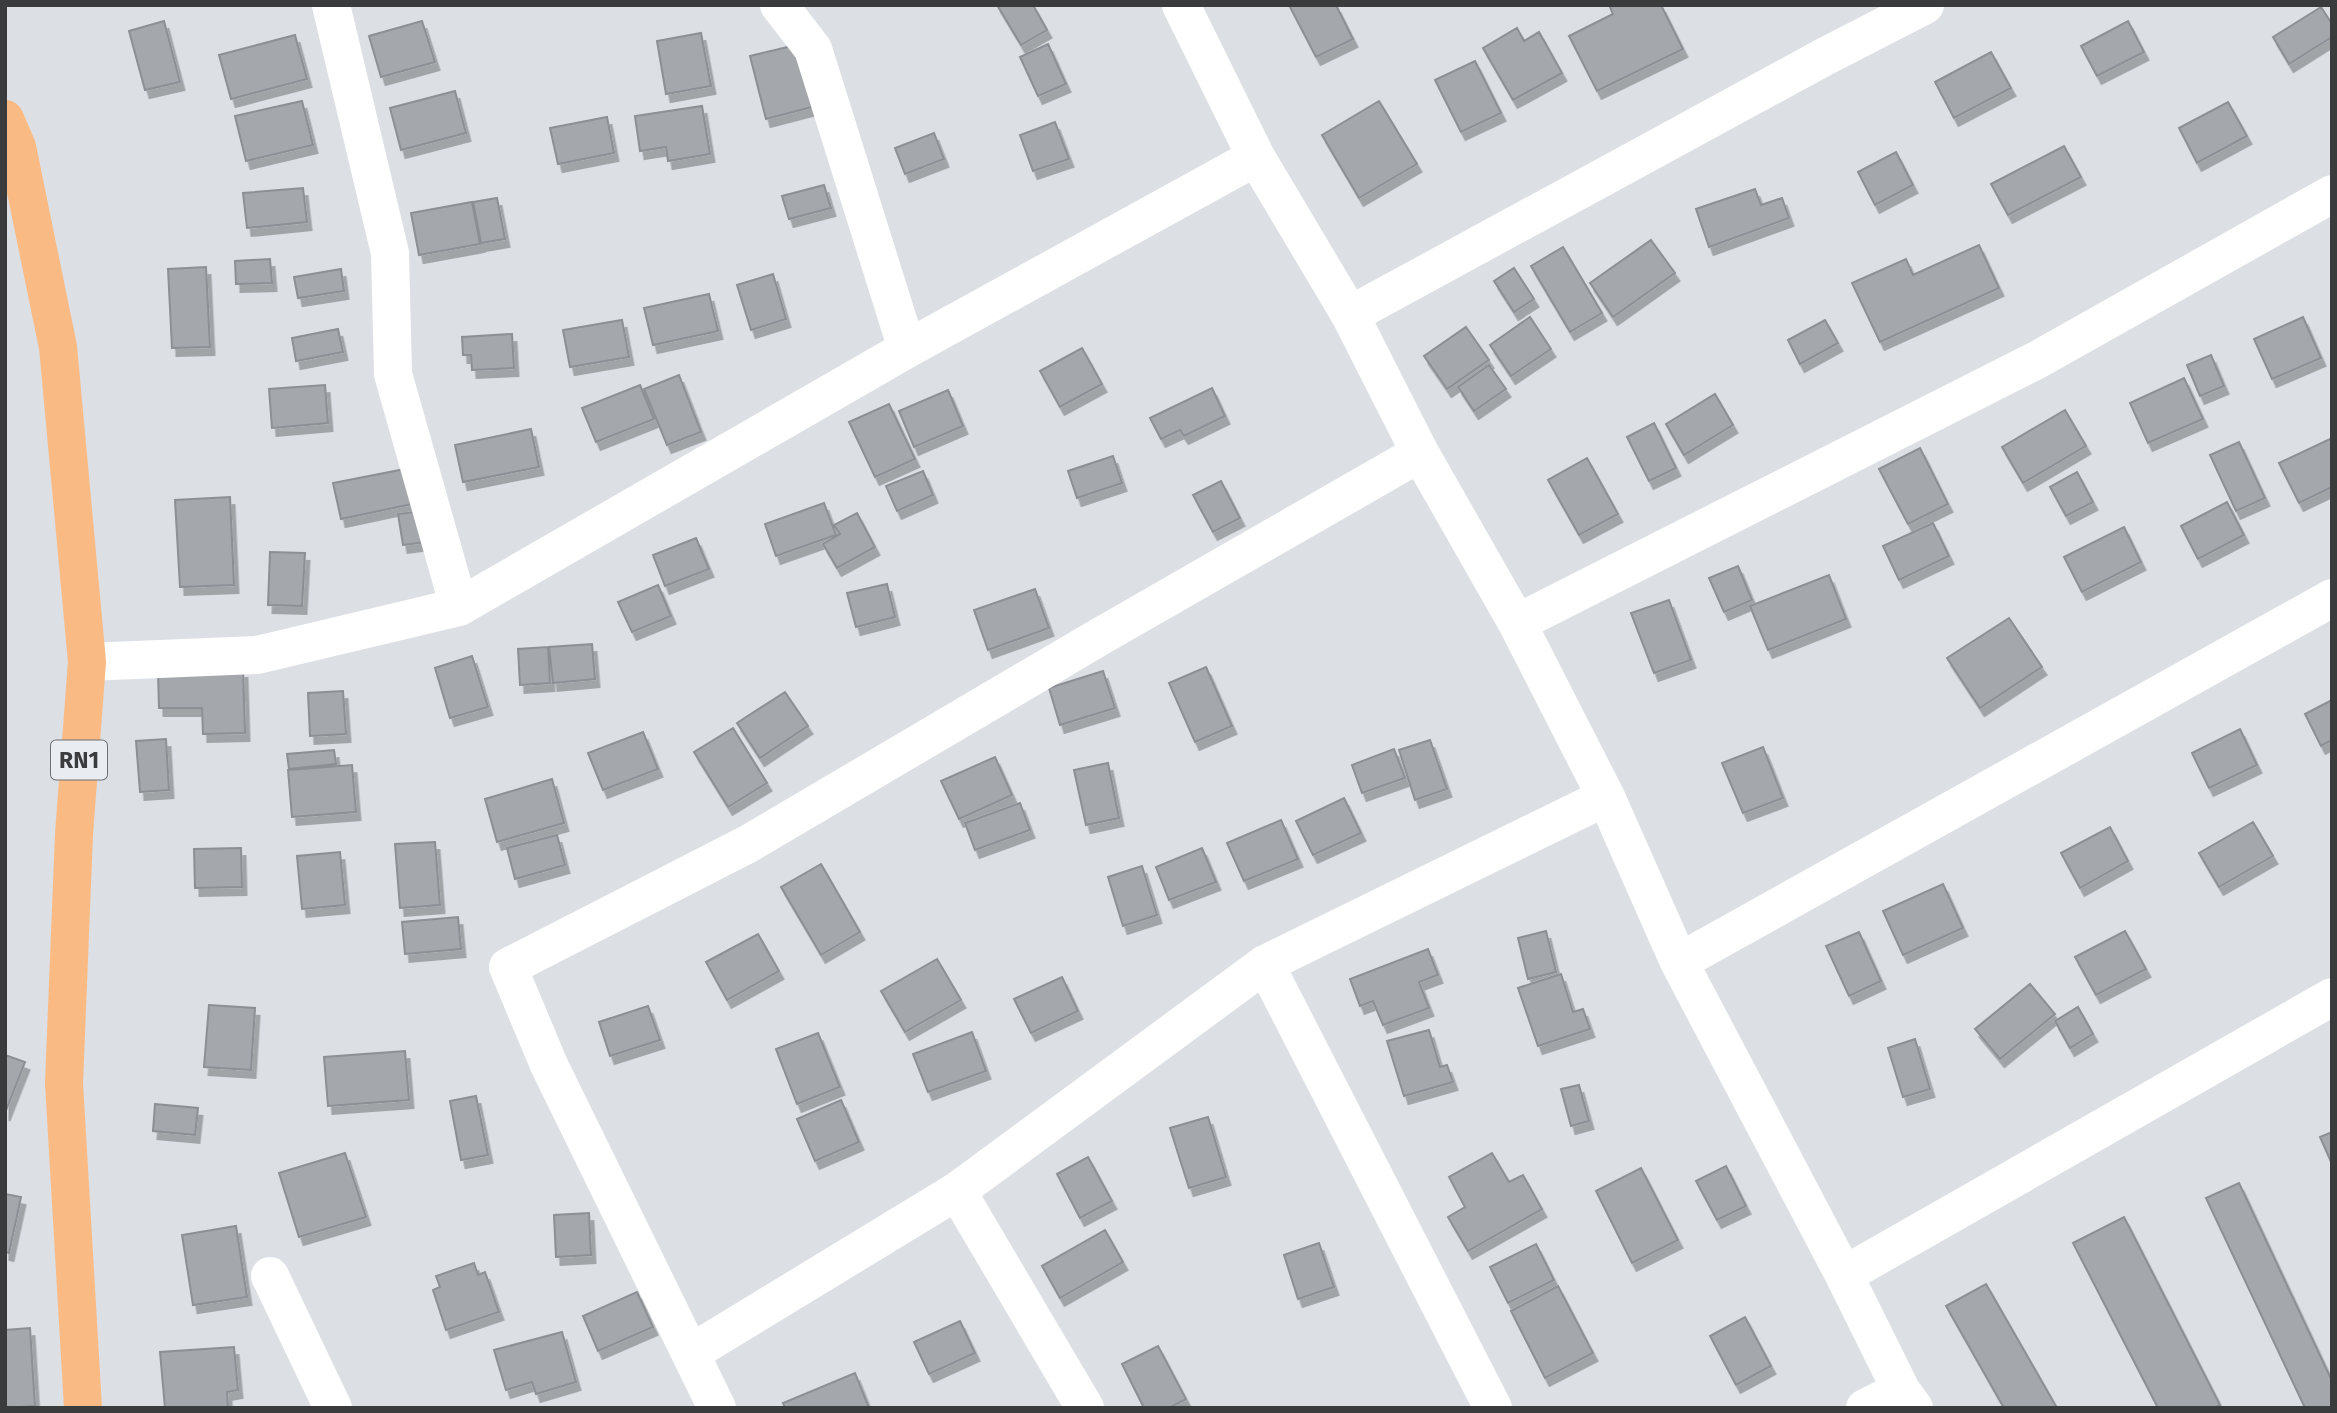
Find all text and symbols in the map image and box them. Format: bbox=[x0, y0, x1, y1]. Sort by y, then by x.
road number: RN1 bbox=[51, 740, 107, 780]

